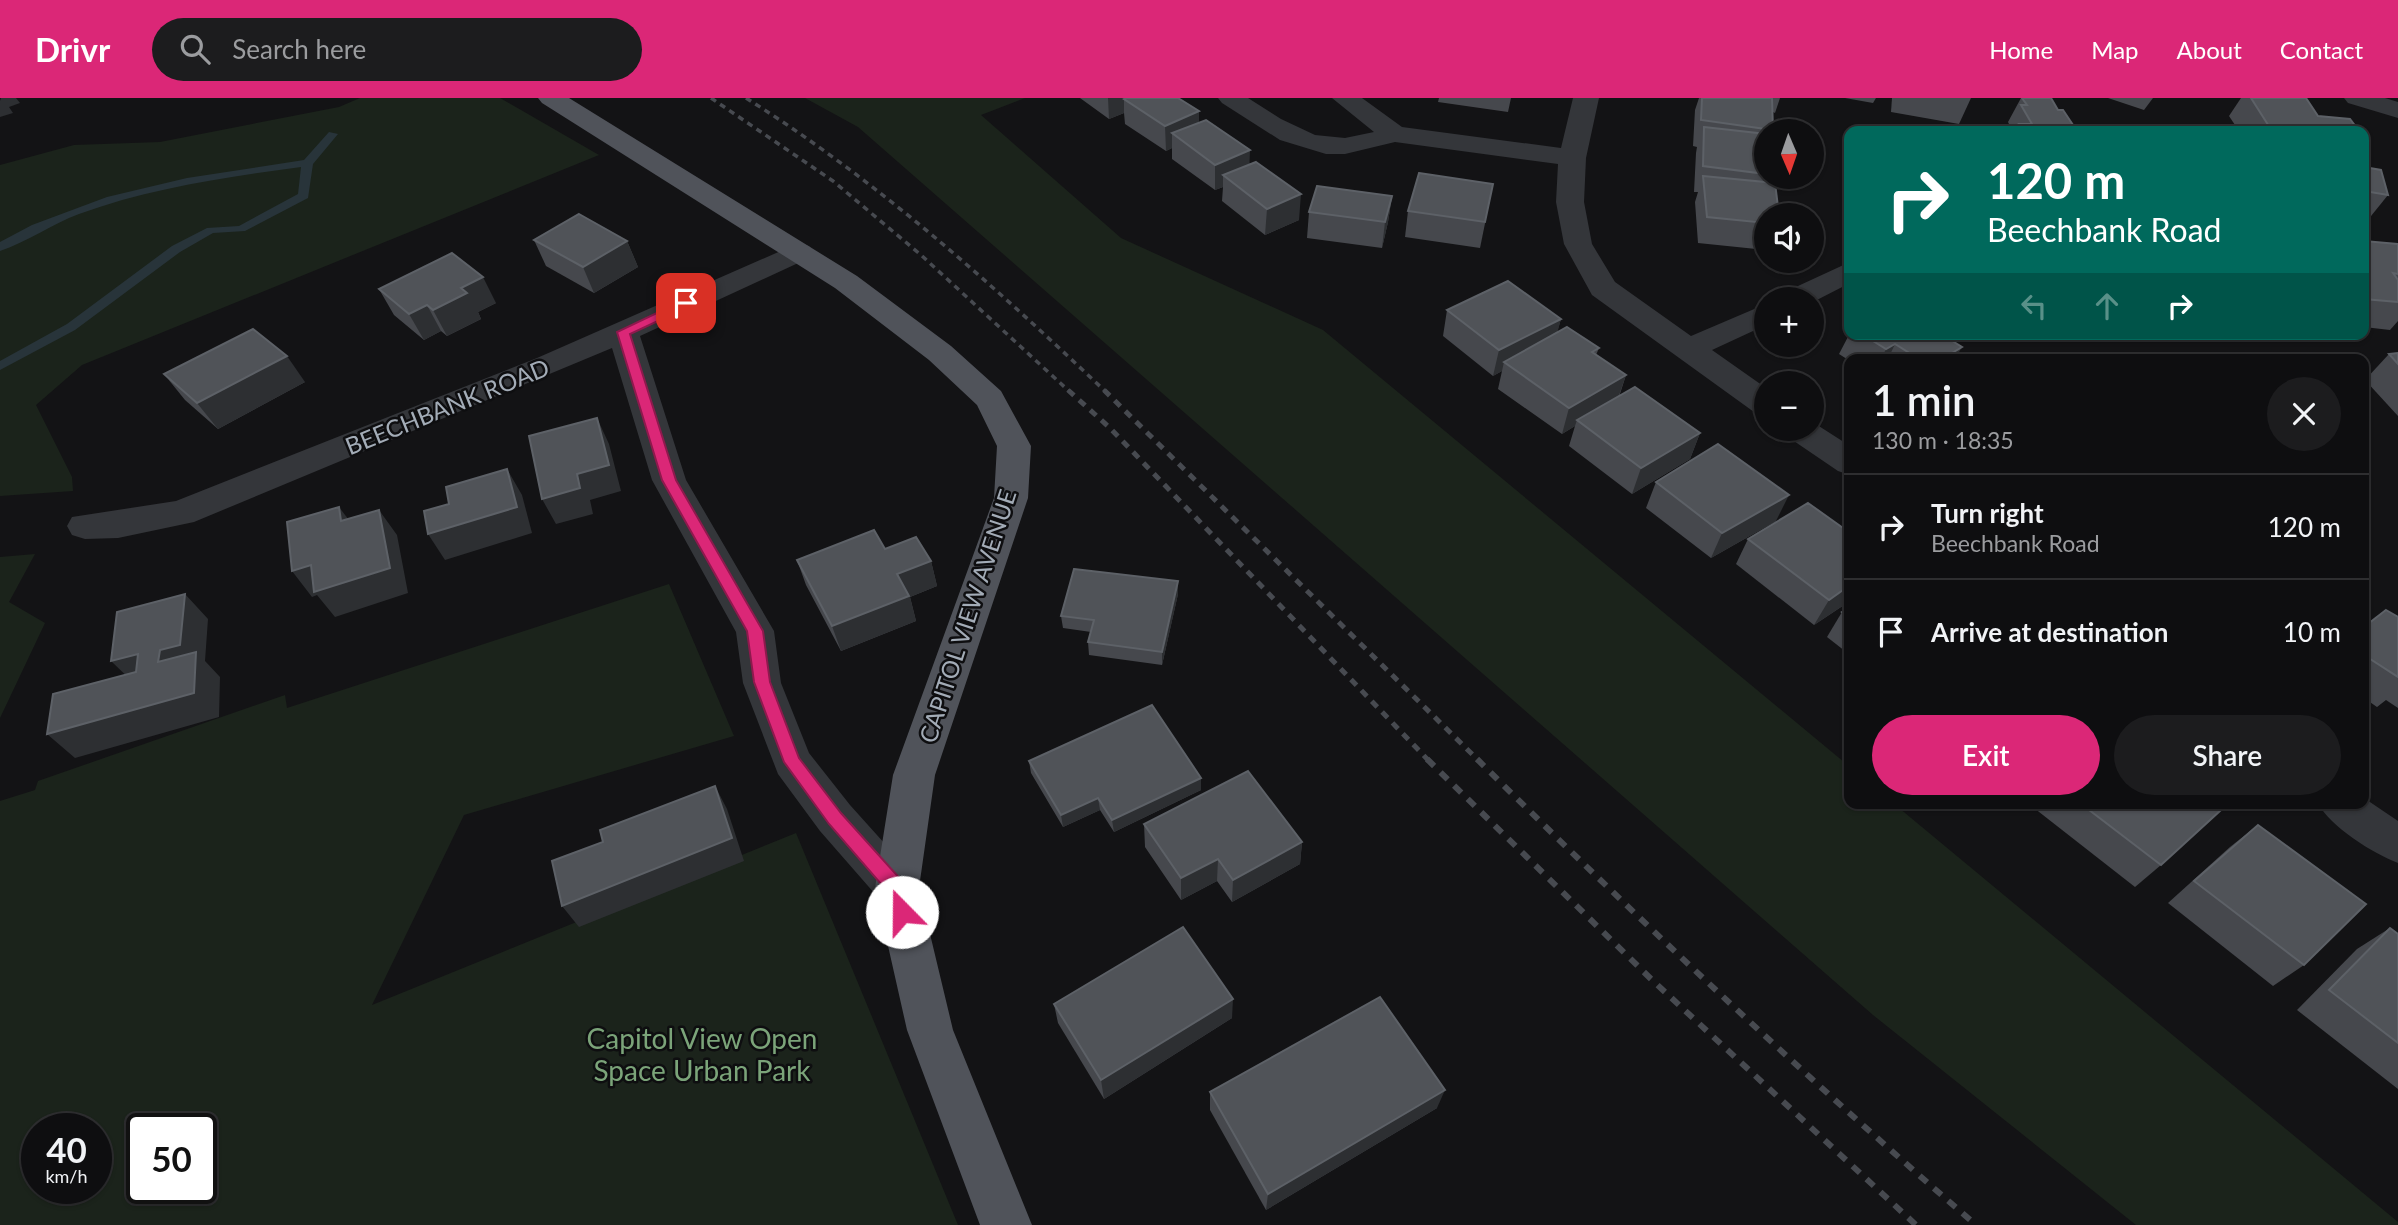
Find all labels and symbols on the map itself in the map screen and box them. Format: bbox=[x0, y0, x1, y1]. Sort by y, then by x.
north arrow bbox=[1754, 119, 1824, 189]
pin bbox=[656, 273, 716, 333]
street label: BEECHBANK ROAD bbox=[341, 352, 553, 460]
street label: CAPITOL VIEW AVENUE bbox=[912, 486, 1022, 746]
position arrow bbox=[865, 875, 939, 949]
park label: Capitol View Open Space Urban Park bbox=[587, 1021, 817, 1087]
speed limit sign: 50 bbox=[126, 1113, 217, 1204]

